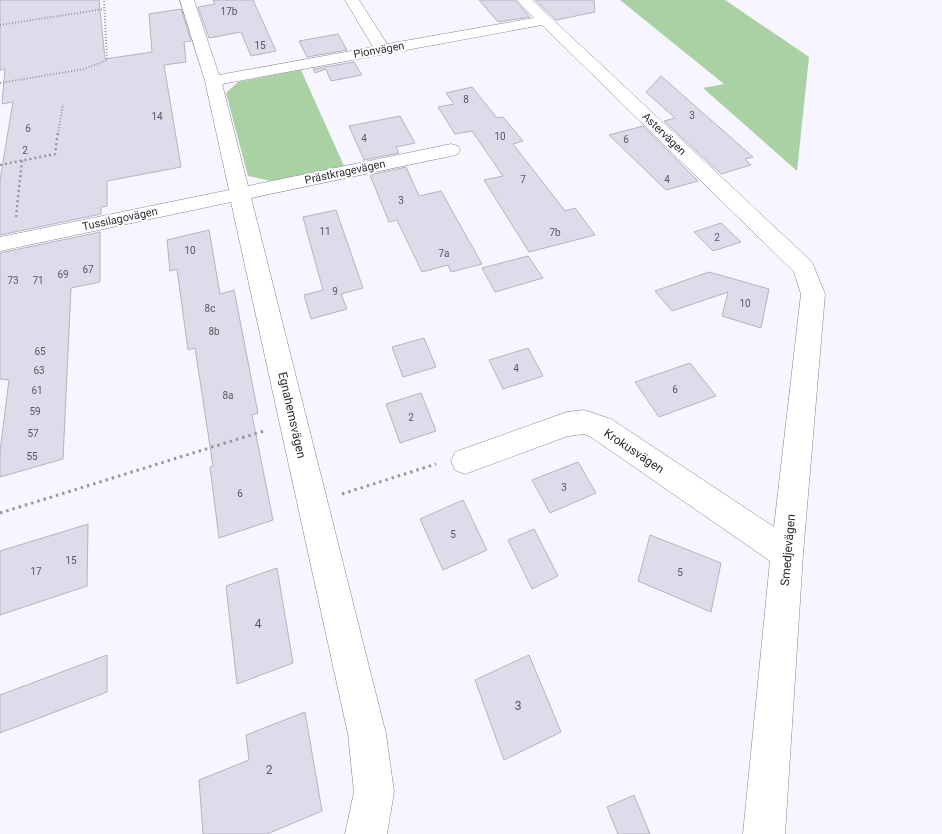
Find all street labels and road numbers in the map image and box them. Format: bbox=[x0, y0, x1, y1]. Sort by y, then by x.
street label: Pionvägen bbox=[353, 39, 405, 61]
street label: Astervägen bbox=[640, 110, 688, 158]
street label: Prästkragevägen bbox=[304, 157, 386, 187]
street label: Tussilagovägen bbox=[81, 205, 159, 233]
street label: Egnahemsvägen bbox=[275, 370, 309, 460]
street label: Krokusvägen bbox=[601, 426, 667, 476]
street label: Smedjevägen bbox=[778, 514, 798, 586]

